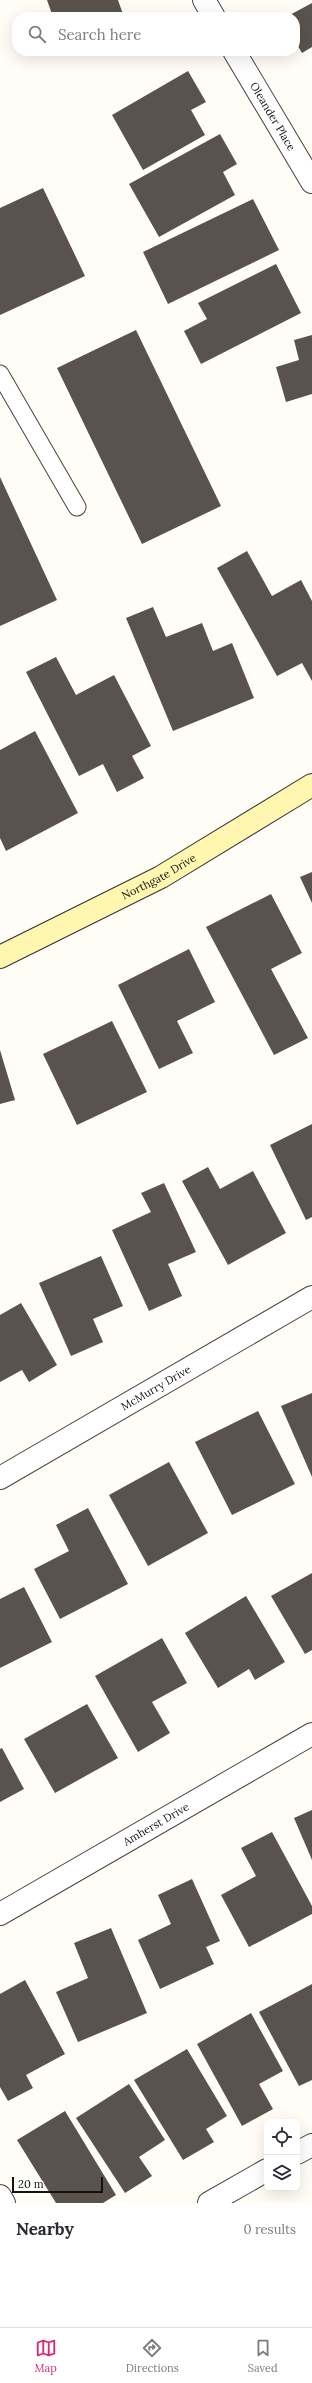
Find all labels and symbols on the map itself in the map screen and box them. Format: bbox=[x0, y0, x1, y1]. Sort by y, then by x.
street label: Oleander Place bbox=[247, 79, 299, 153]
street label: Northgate Drive bbox=[119, 850, 199, 902]
street label: McMurry Drive bbox=[118, 1362, 193, 1413]
street label: Amherst Drive bbox=[120, 1800, 191, 1849]
scale bar bbox=[12, 2175, 103, 2194]

